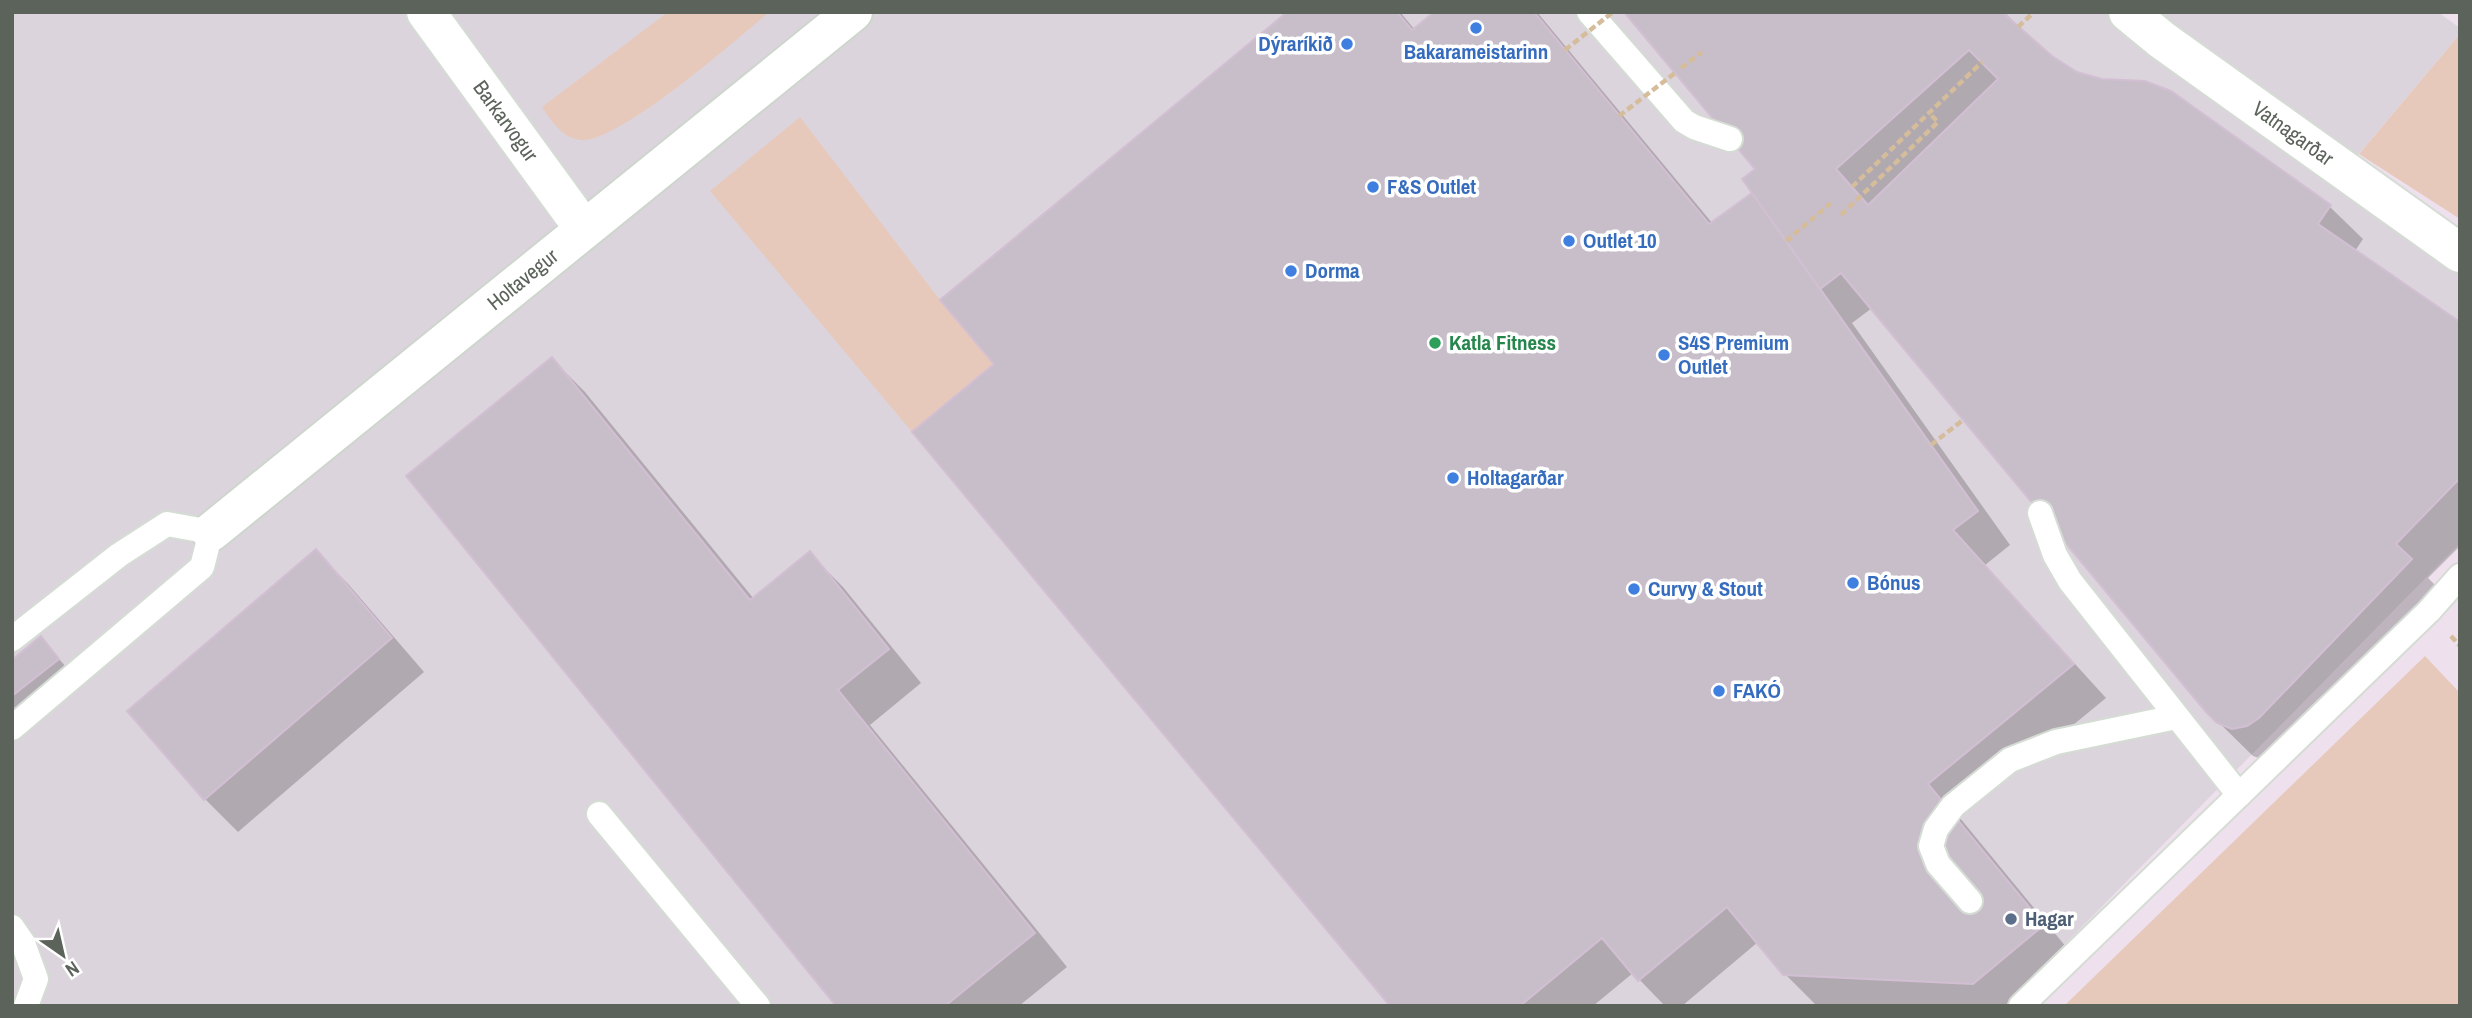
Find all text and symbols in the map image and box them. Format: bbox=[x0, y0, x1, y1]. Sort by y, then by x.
marker: Bakarameistarinn bbox=[1468, 20, 1484, 36]
place label: Dýraríkið bbox=[1258, 29, 1333, 58]
marker: Dýraríkið bbox=[1339, 36, 1355, 52]
place label: Bakarameistarinn bbox=[1404, 37, 1548, 66]
street label: Barkarvogur bbox=[467, 74, 545, 168]
street label: Vatnagarðar bbox=[2247, 94, 2340, 172]
place label: F&S Outlet bbox=[1387, 172, 1476, 201]
marker: F&S Outlet bbox=[1365, 179, 1381, 195]
place label: Outlet 10 bbox=[1583, 226, 1657, 255]
marker: Outlet 10 bbox=[1561, 233, 1577, 249]
street label: Holtavegur bbox=[481, 242, 564, 317]
place label: Dorma bbox=[1305, 256, 1360, 285]
marker: Dorma bbox=[1283, 263, 1299, 279]
place label: Katla Fitness bbox=[1449, 328, 1556, 357]
place label: S4S Premium Outlet bbox=[1678, 328, 1789, 381]
marker: Katla Fitness bbox=[1427, 335, 1443, 351]
marker: S4S Premium Outlet bbox=[1656, 347, 1672, 363]
place label: Holtagarðar bbox=[1467, 463, 1564, 492]
marker: Holtagarðar bbox=[1445, 470, 1461, 486]
place label: Bónus bbox=[1867, 568, 1921, 597]
place label: Curvy & Stout bbox=[1648, 574, 1763, 603]
marker: Bónus bbox=[1845, 575, 1861, 591]
marker: Curvy & Stout bbox=[1626, 581, 1642, 597]
place label: FAKÓ bbox=[1733, 676, 1781, 705]
marker: FAKÓ bbox=[1711, 683, 1727, 699]
place label: Hagar bbox=[2025, 904, 2074, 933]
marker: Hagar bbox=[2003, 911, 2019, 927]
north arrow bbox=[28, 920, 98, 990]
text: N bbox=[61, 955, 84, 983]

